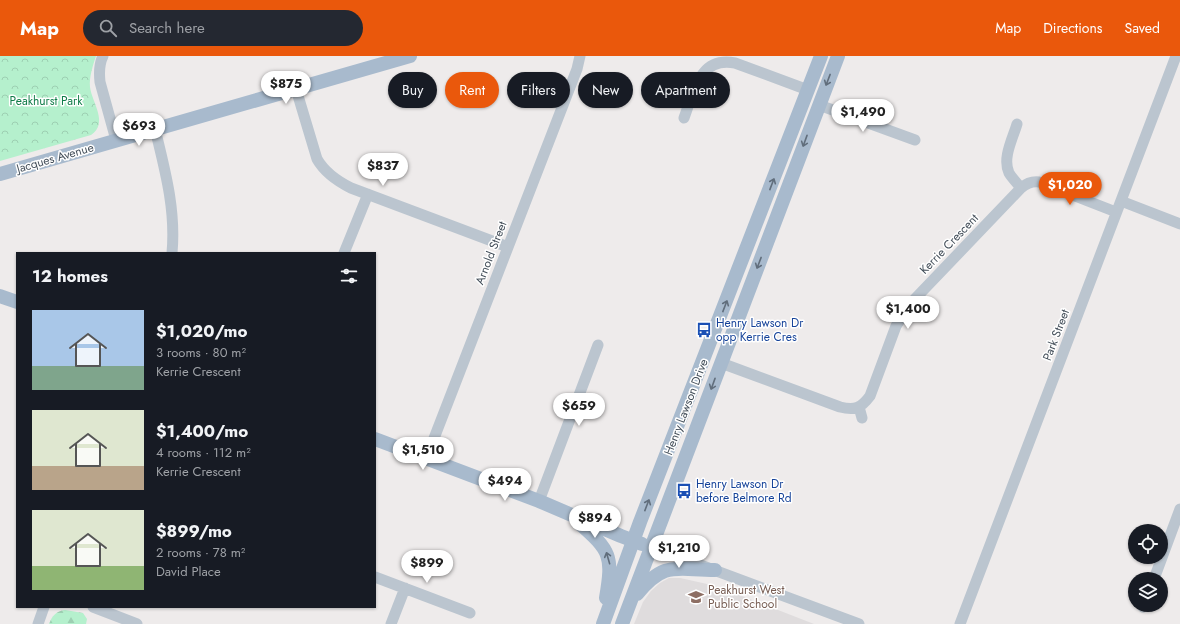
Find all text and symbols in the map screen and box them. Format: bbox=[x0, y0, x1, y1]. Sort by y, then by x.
search box bbox=[83, 10, 363, 46]
text: Map bbox=[20, 15, 59, 42]
icon: search bbox=[97, 17, 119, 39]
text: Search here bbox=[129, 17, 205, 39]
text: Map bbox=[995, 18, 1021, 38]
text: Directions bbox=[1043, 18, 1103, 38]
text: Saved bbox=[1125, 18, 1160, 38]
pin: $875 bbox=[262, 71, 310, 105]
chip: Buy bbox=[388, 72, 437, 108]
chip: Rent bbox=[445, 72, 499, 108]
chip: Filters bbox=[507, 72, 570, 108]
chip: New bbox=[578, 72, 633, 108]
chip: Apartment bbox=[641, 72, 730, 108]
text: $875 bbox=[270, 74, 302, 93]
one-way arrow bbox=[824, 74, 832, 86]
park label: Peakhurst Park bbox=[10, 92, 83, 110]
pin: $1,490 bbox=[830, 99, 896, 133]
text: $1,490 bbox=[840, 102, 886, 121]
pin: $693 bbox=[115, 113, 163, 147]
text: $693 bbox=[122, 116, 156, 135]
one-way arrow bbox=[801, 135, 809, 147]
street label: Jacques Avenue bbox=[12, 138, 96, 178]
pin: $837 bbox=[359, 153, 407, 187]
text: $837 bbox=[367, 156, 399, 175]
pin: $1,020 bbox=[1037, 172, 1103, 206]
text: $1,020 bbox=[1048, 175, 1092, 194]
one-way arrow bbox=[768, 179, 776, 191]
street label: Kerrie Crescent bbox=[915, 210, 983, 278]
street label: Arnold Street bbox=[471, 219, 511, 287]
one-way arrow bbox=[755, 256, 763, 268]
text: 12 homes bbox=[32, 264, 108, 288]
icon: filters bbox=[338, 265, 360, 287]
pin: $1,400 bbox=[875, 296, 941, 330]
text: $1,400 bbox=[885, 299, 931, 318]
one-way arrow bbox=[722, 300, 730, 312]
street label: Park Street bbox=[1038, 307, 1074, 363]
place label: Henry Lawson Dr opp Kerrie Cres bbox=[716, 314, 804, 346]
text: $1,020/mo bbox=[156, 319, 248, 343]
bus stop icon: Henry Lawson Dr opp Kerrie Cres bbox=[695, 321, 713, 339]
icon: home bbox=[64, 326, 112, 374]
text: 3 rooms · 80 m² bbox=[156, 343, 246, 362]
street label: Henry Lawson Drive bbox=[659, 356, 713, 458]
text: Kerrie Crescent bbox=[156, 362, 241, 381]
one-way arrow bbox=[709, 378, 716, 391]
pin: $659 bbox=[555, 393, 603, 427]
text: $659 bbox=[562, 396, 596, 415]
text: $1,400/mo bbox=[156, 419, 248, 443]
icon: home bbox=[64, 426, 112, 474]
pin: $1,510 bbox=[390, 437, 456, 471]
text: $1,510 bbox=[402, 440, 444, 459]
text: 4 rooms · 112 m² bbox=[156, 443, 251, 462]
text: Kerrie Crescent bbox=[156, 462, 241, 481]
pin: $494 bbox=[481, 468, 529, 502]
text: $494 bbox=[488, 471, 522, 490]
place label: Henry Lawson Dr before Belmore Rd bbox=[696, 475, 792, 507]
bus stop icon: Henry Lawson Dr before Belmore Rd bbox=[675, 482, 693, 500]
one-way arrow bbox=[644, 499, 652, 511]
pin: $894 bbox=[571, 505, 619, 539]
text: $894 bbox=[578, 508, 612, 527]
text: $899/mo bbox=[156, 519, 232, 543]
map controls bbox=[1128, 524, 1168, 612]
button: locate bbox=[1128, 524, 1168, 564]
icon: home bbox=[64, 526, 112, 574]
pin: $1,210 bbox=[646, 535, 712, 569]
text: $1,210 bbox=[658, 538, 700, 557]
text: 2 rooms · 78 m² bbox=[156, 543, 245, 562]
pin: $899 bbox=[403, 550, 451, 584]
one-way arrow bbox=[604, 552, 611, 565]
text: $899 bbox=[410, 553, 444, 572]
text: David Place bbox=[156, 562, 221, 581]
button: layers bbox=[1128, 572, 1168, 612]
place label: Peakhurst West Public School bbox=[708, 581, 784, 613]
school or university icon: Peakhurst West Public School bbox=[687, 588, 705, 606]

